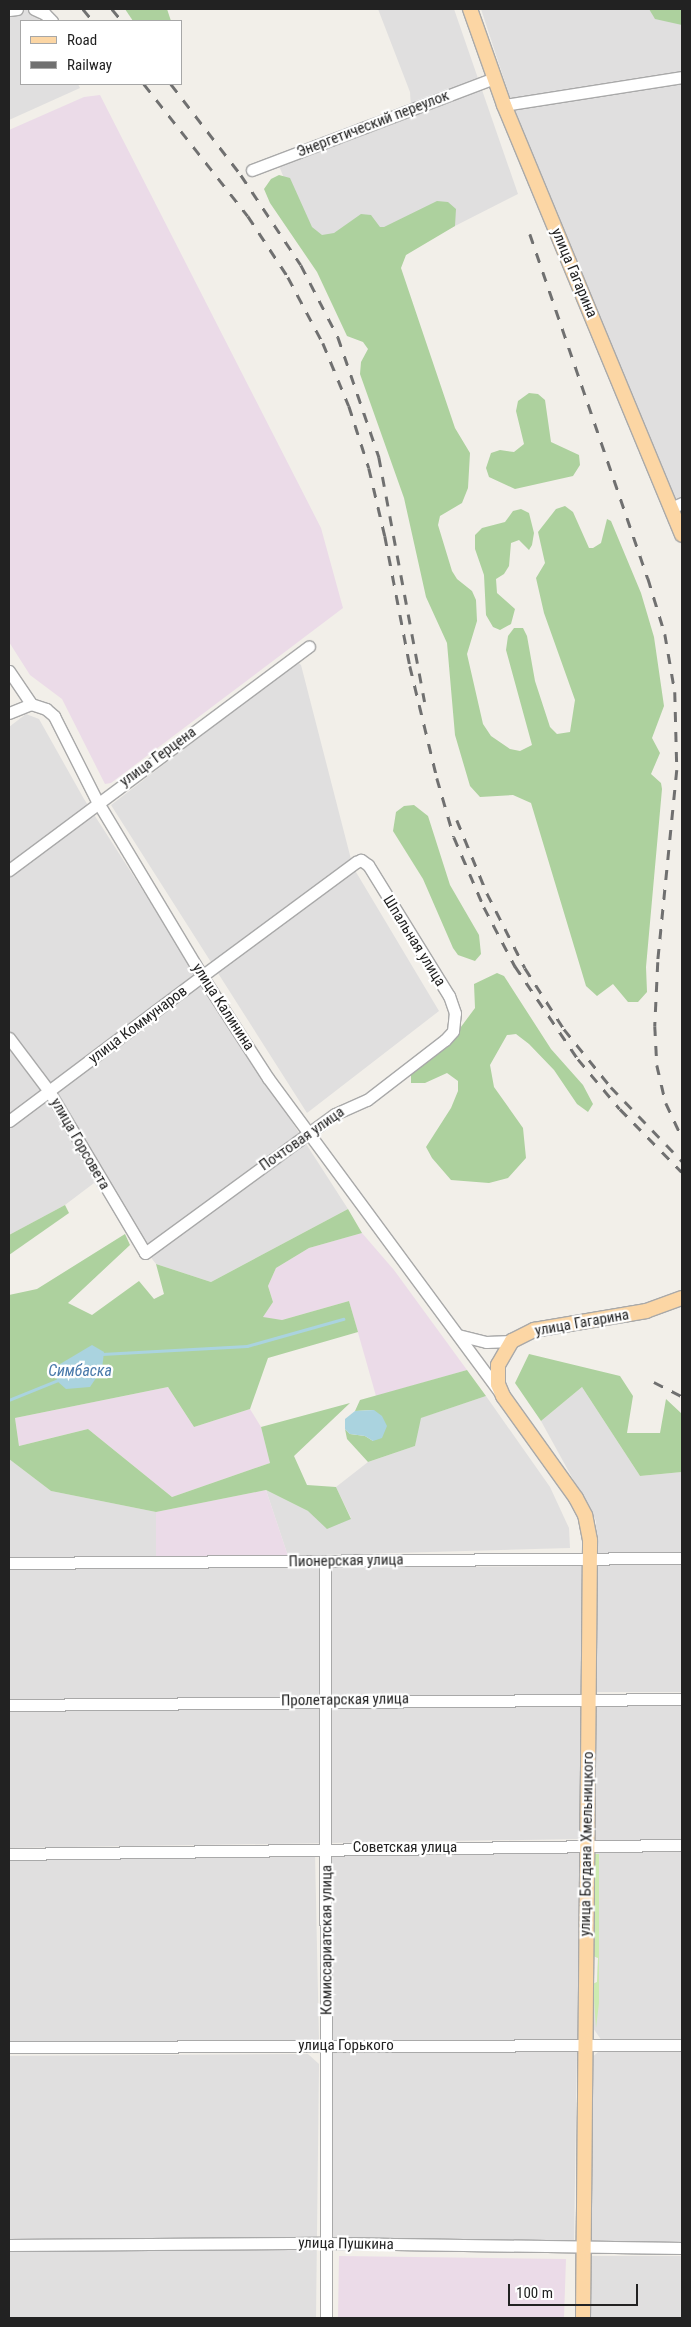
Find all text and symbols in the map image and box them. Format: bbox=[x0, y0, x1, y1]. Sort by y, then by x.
legend bbox=[20, 20, 182, 85]
text: Road bbox=[67, 31, 97, 49]
text: Railway bbox=[67, 56, 112, 74]
street label: Энергетический переулок bbox=[294, 87, 452, 161]
street label: улица Гагарина bbox=[547, 226, 601, 320]
street label: улица Герцена bbox=[116, 723, 200, 791]
street label: Шпальная улица bbox=[379, 892, 449, 990]
street label: улица Калинина bbox=[188, 960, 258, 1054]
street label: улица Коммунаров bbox=[85, 982, 191, 1068]
street label: улица Горсовета bbox=[46, 1095, 114, 1193]
street label: Почтовая улица bbox=[256, 1103, 348, 1175]
street label: улица Гагарина bbox=[534, 1306, 630, 1340]
water label: Симбаска bbox=[48, 1361, 112, 1381]
street label: Пионерская улица bbox=[288, 1551, 404, 1571]
street label: Пролетарская улица bbox=[281, 1690, 409, 1710]
street label: улица Богдана Хмельницкого bbox=[576, 1752, 598, 1936]
street label: Советская улица bbox=[353, 1839, 457, 1857]
street label: Комиссариатская улица bbox=[318, 1865, 336, 2015]
street label: улица Горького bbox=[298, 2037, 394, 2055]
street label: улица Пушкина bbox=[298, 2234, 394, 2254]
scale bar bbox=[511, 2274, 641, 2306]
text: 100 m bbox=[516, 2284, 553, 2302]

